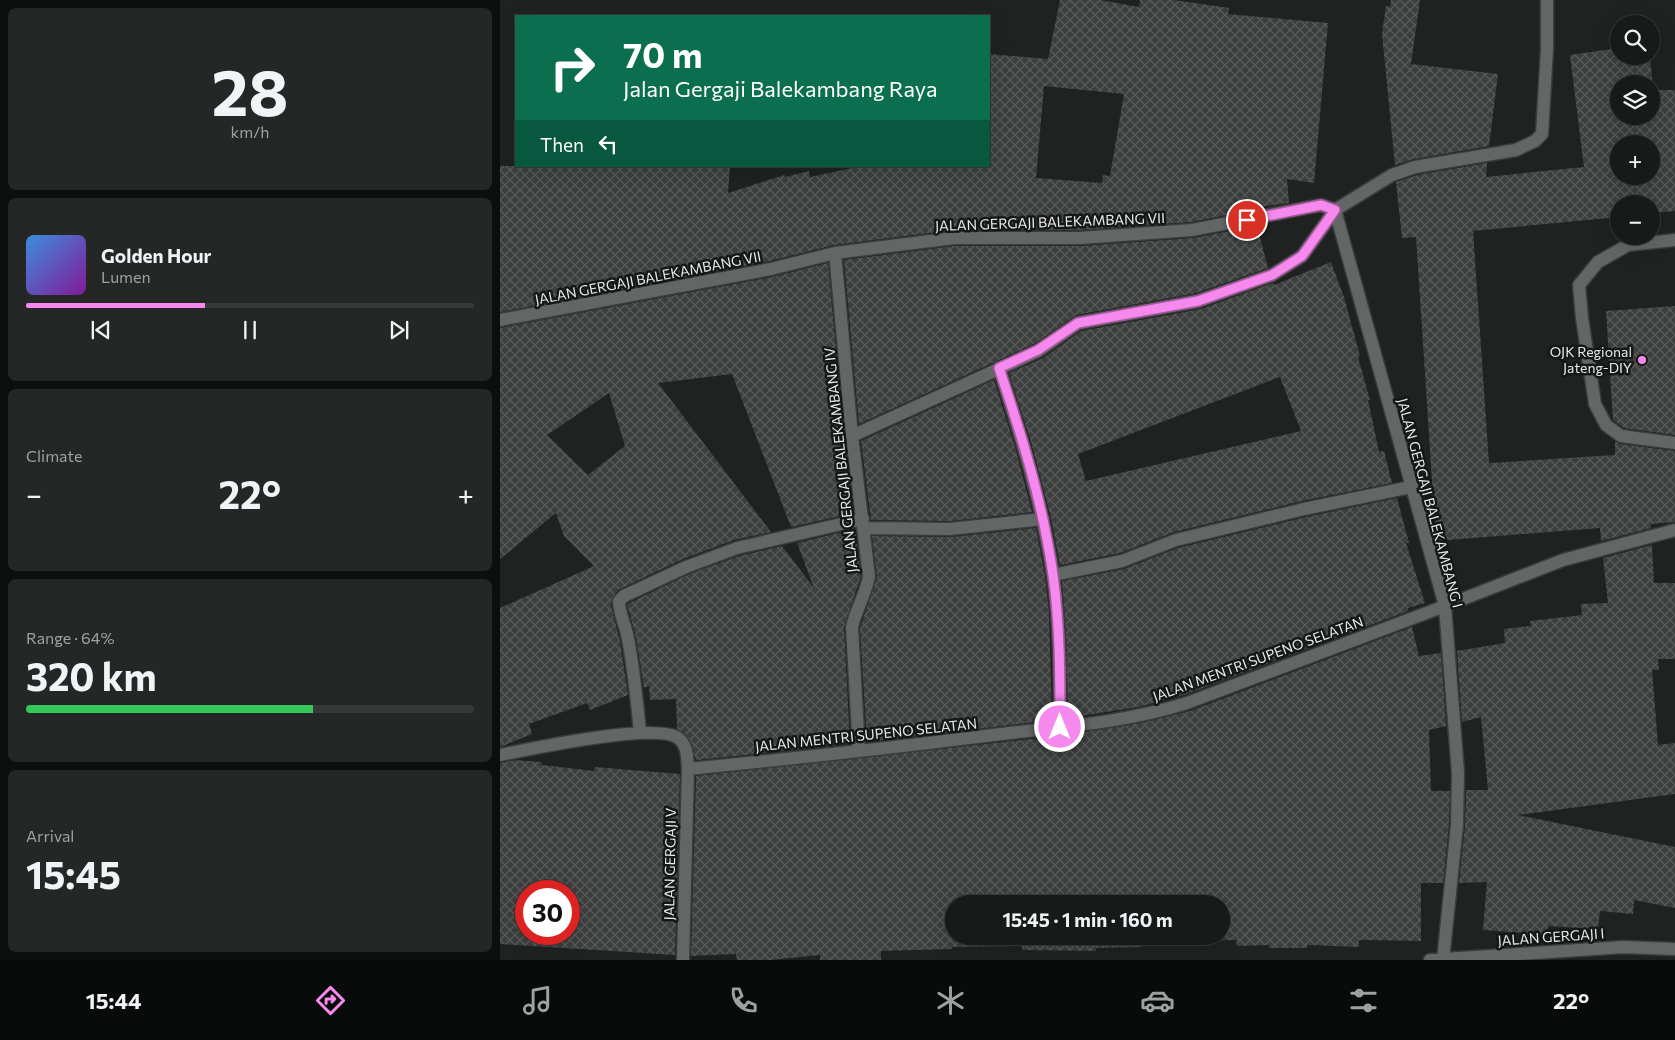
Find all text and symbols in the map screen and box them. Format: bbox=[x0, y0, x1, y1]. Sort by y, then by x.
map controls bbox=[1610, 15, 1660, 245]
button: search bbox=[1610, 15, 1660, 65]
text: 70 m bbox=[623, 32, 703, 75]
icon: right bbox=[540, 35, 605, 100]
text: 28 bbox=[212, 50, 288, 129]
text: Jalan Gergaji Balekambang Raya bbox=[623, 75, 937, 102]
button: layers bbox=[1610, 75, 1660, 125]
text: km/h bbox=[231, 122, 269, 141]
icon: left bbox=[594, 130, 622, 158]
text: Then bbox=[540, 133, 584, 156]
button: + bbox=[1610, 135, 1660, 185]
button: − bbox=[1610, 195, 1660, 245]
pin bbox=[1226, 199, 1268, 241]
icon: arrive bbox=[1233, 206, 1261, 234]
street label: JALAN GERGAJI BALEKAMBANG VII bbox=[935, 209, 1165, 234]
text: Golden Hour bbox=[101, 244, 211, 267]
street label: JALAN GERGAJI BALEKAMBANG VII bbox=[533, 247, 762, 308]
text: Lumen bbox=[101, 267, 151, 286]
icon: previous bbox=[87, 316, 115, 344]
icon: pause bbox=[236, 316, 264, 344]
icon: next bbox=[385, 316, 413, 344]
place label: OJK Regional Jateng-DIY bbox=[1550, 343, 1632, 376]
street label: JALAN GERGAJI BALEKAMBANG IV bbox=[820, 346, 861, 573]
marker: OJK Regional Jateng-DIY bbox=[1636, 354, 1648, 366]
street label: JALAN GERGAJI BALEKAMBANG I bbox=[1394, 396, 1467, 610]
text: Climate bbox=[26, 446, 82, 465]
text: 22° bbox=[218, 470, 281, 517]
text: − bbox=[26, 477, 42, 511]
text: + bbox=[458, 477, 474, 511]
street label: JALAN MENTRI SUPENO SELATAN bbox=[1150, 612, 1366, 705]
text: Range · 64% bbox=[26, 628, 114, 647]
text: 320 km bbox=[26, 652, 157, 699]
position arrow bbox=[1033, 700, 1085, 752]
street label: JALAN MENTRI SUPENO SELATAN bbox=[754, 714, 978, 755]
street label: JALAN GERGAJI V bbox=[660, 807, 679, 920]
text: Arrival bbox=[26, 826, 74, 845]
text: 15:45 bbox=[26, 850, 121, 897]
speed limit sign: 30 bbox=[515, 880, 580, 945]
text: 15:45 · 1 min · 160 m bbox=[1002, 908, 1173, 931]
street label: JALAN GERGAJI I bbox=[1497, 924, 1605, 949]
icon: directions bbox=[313, 983, 348, 1018]
icon: music bbox=[520, 983, 555, 1018]
icon: phone bbox=[726, 983, 761, 1018]
icon: climate bbox=[933, 983, 968, 1018]
icon: car bbox=[1140, 983, 1175, 1018]
icon: filters bbox=[1346, 983, 1381, 1018]
text: 15:44 bbox=[86, 987, 141, 1014]
text: 22° bbox=[1553, 987, 1589, 1014]

